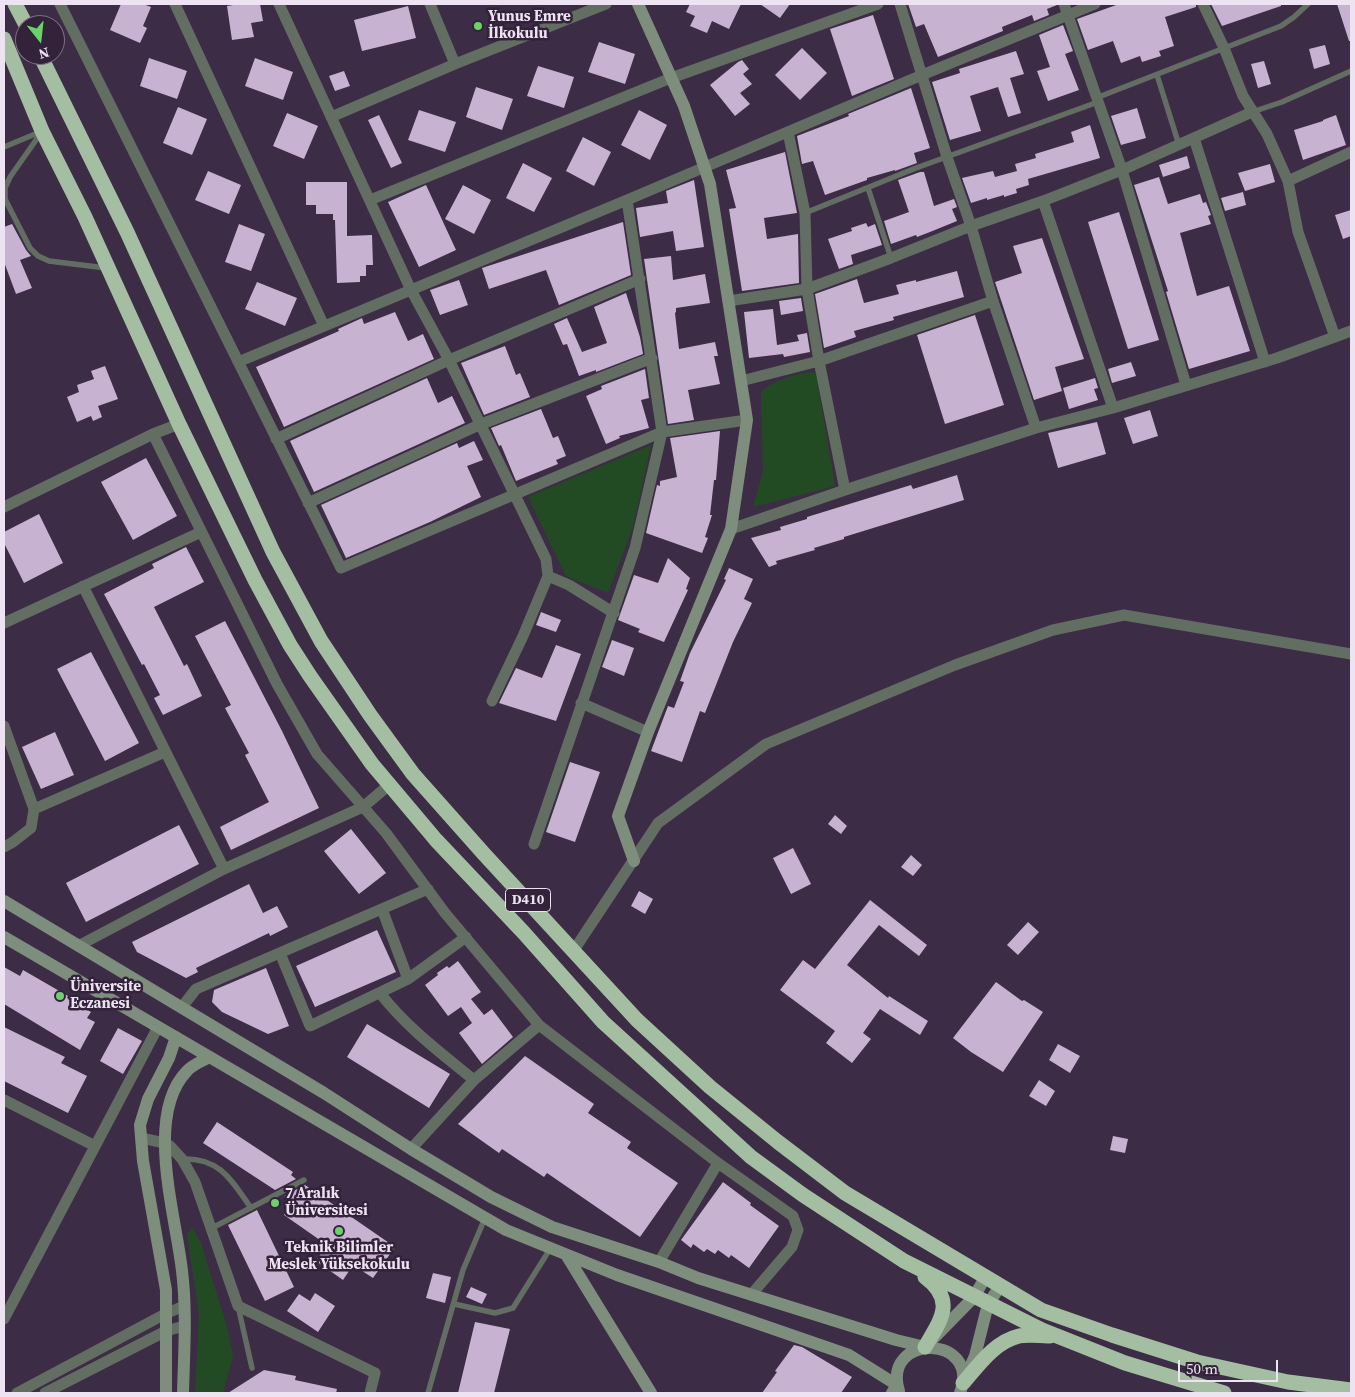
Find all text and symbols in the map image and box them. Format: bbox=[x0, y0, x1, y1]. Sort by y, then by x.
place label: Yunus Emre İlkokulu bbox=[488, 8, 571, 43]
north arrow bbox=[15, 15, 65, 65]
marker: Yunus Emre İlkokulu bbox=[472, 20, 484, 32]
text: N bbox=[36, 42, 52, 64]
road number: D410 bbox=[506, 888, 550, 912]
place label: Üniversite Eczanesi bbox=[70, 978, 141, 1013]
marker: Üniversite Eczanesi bbox=[54, 990, 66, 1002]
place label: 7 Aralık Üniversitesi bbox=[285, 1185, 368, 1220]
marker: 7 Aralık Üniversitesi bbox=[269, 1197, 281, 1209]
marker: Teknik Bilimler Meslek Yüksekokulu bbox=[333, 1225, 345, 1237]
place label: Teknik Bilimler Meslek Yüksekokulu bbox=[268, 1239, 410, 1274]
scale bar bbox=[1180, 1350, 1280, 1382]
text: 50 m bbox=[1186, 1358, 1218, 1379]

